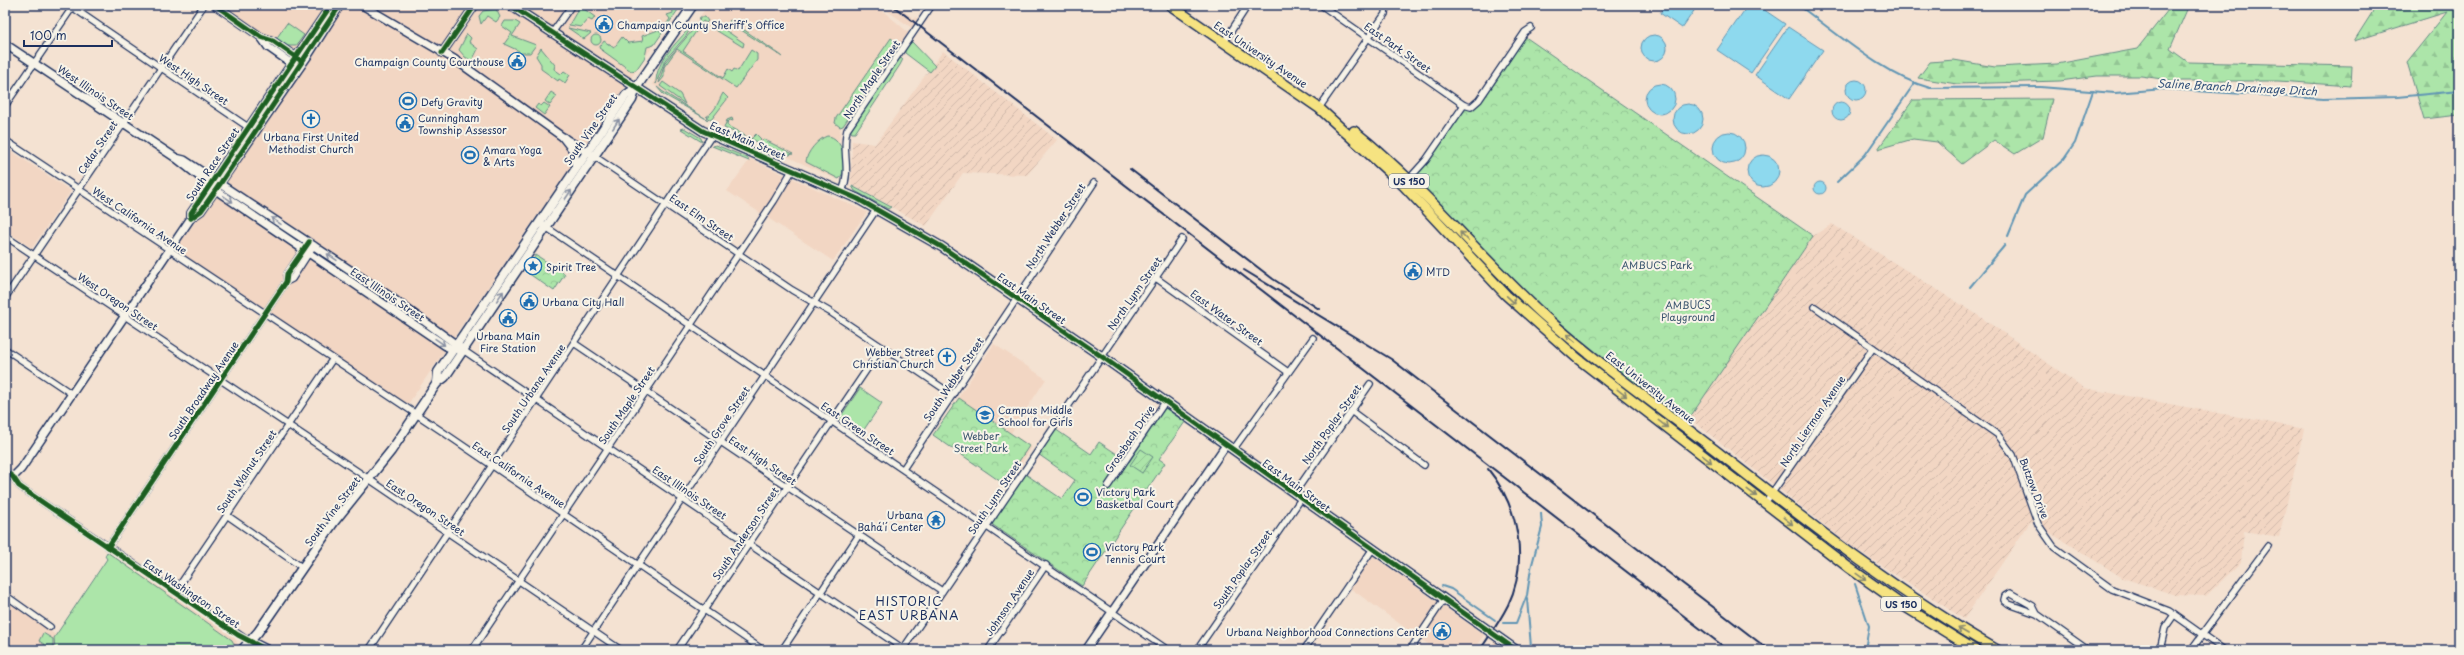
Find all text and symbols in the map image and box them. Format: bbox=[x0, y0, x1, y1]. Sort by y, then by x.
public building icon: Champaign County Sheriff's Office bbox=[594, 14, 614, 34]
place label: Champaign County Sheriff's Office bbox=[617, 17, 784, 32]
street label: East University Avenue bbox=[1211, 17, 1311, 91]
street label: East Park Street bbox=[1361, 18, 1435, 76]
scale bar bbox=[24, 22, 112, 48]
text: 100 m bbox=[30, 26, 67, 44]
street label: North Maple Street bbox=[839, 37, 903, 121]
street label: West High Street bbox=[156, 50, 232, 108]
public building icon: Champaign County Courthouse bbox=[507, 51, 527, 71]
place label: Champaign County Courthouse bbox=[355, 54, 505, 70]
street label: West Illinois Street bbox=[55, 61, 137, 123]
water label: Saline Branch Drainage Ditch bbox=[2157, 74, 2318, 100]
street label: South Vine Street bbox=[560, 90, 620, 168]
sports icon: Defy Gravity bbox=[398, 91, 418, 111]
place label: Defy Gravity bbox=[421, 94, 483, 110]
church icon: Urbana First United Methodist Church bbox=[301, 109, 321, 129]
place label: Cunningham Township Assessor bbox=[418, 110, 507, 137]
public building icon: Cunningham Township Assessor bbox=[395, 113, 415, 133]
street label: Cedar Street bbox=[73, 117, 121, 177]
street label: East Main Street bbox=[708, 117, 788, 163]
one-way arrow bbox=[612, 118, 620, 129]
street label: South Race Street bbox=[182, 124, 242, 204]
place label: Urbana First United Methodist Church bbox=[263, 129, 359, 156]
place label: Amara Yoga & Arts bbox=[483, 142, 542, 169]
sports icon: Amara Yoga & Arts bbox=[460, 145, 480, 165]
road number: US 150 bbox=[1389, 174, 1429, 188]
street label: North Webber Street bbox=[1022, 180, 1088, 272]
street label: West California Avenue bbox=[90, 183, 191, 258]
one-way arrow bbox=[564, 190, 572, 201]
street label: East Elm Street bbox=[667, 190, 737, 244]
one-way arrow bbox=[222, 195, 233, 203]
one-way arrow bbox=[270, 217, 281, 225]
one-way arrow bbox=[1459, 231, 1468, 241]
one-way arrow bbox=[327, 253, 338, 261]
street label: North Lynn Street bbox=[1103, 253, 1165, 333]
place icon: Spirit Tree bbox=[523, 256, 543, 276]
park label: AMBUCS Park bbox=[1622, 257, 1692, 272]
place label: Spirit Tree bbox=[546, 259, 597, 274]
public building icon: MTD bbox=[1403, 261, 1423, 281]
street label: East Illinois Street bbox=[348, 264, 428, 324]
place label: MTD bbox=[1426, 264, 1450, 279]
street label: West Oregon Street bbox=[75, 268, 161, 334]
street label: East Main Street bbox=[994, 269, 1070, 327]
street label: East Water Street bbox=[1188, 286, 1266, 348]
one-way arrow bbox=[496, 290, 504, 301]
public building icon: Urbana City Hall bbox=[519, 291, 539, 311]
place label: Urbana City Hall bbox=[542, 294, 625, 310]
one-way arrow bbox=[1506, 295, 1516, 304]
park label: AMBUCS Playground bbox=[1661, 297, 1715, 325]
public building icon: Urbana Main Fire Station bbox=[498, 308, 518, 328]
place label: Urbana Main Fire Station bbox=[476, 328, 540, 355]
street label: South Webber Street bbox=[919, 334, 987, 424]
one-way arrow bbox=[1565, 334, 1576, 343]
street label: South Broadway Avenue bbox=[164, 337, 242, 442]
one-way arrow bbox=[435, 338, 446, 346]
street label: South Urbana Avenue bbox=[498, 340, 569, 435]
place label: Webber Street Christian Church bbox=[852, 344, 934, 371]
church icon: Webber Street Christian Church bbox=[937, 347, 957, 367]
street label: East University Avenue bbox=[1603, 347, 1699, 427]
street label: South Maple Street bbox=[594, 363, 658, 447]
street label: North Lierman Avenue bbox=[1776, 372, 1849, 470]
street label: North Poplar Street bbox=[1298, 381, 1364, 467]
street label: South Grove Street bbox=[689, 383, 753, 467]
one-way arrow bbox=[1617, 388, 1628, 397]
street label: East Green Street bbox=[818, 398, 898, 458]
place label: Campus Middle School for Girls bbox=[998, 402, 1073, 429]
street label: Grossbach Drive bbox=[1101, 402, 1157, 476]
school or university icon: Campus Middle School for Girls bbox=[975, 405, 995, 425]
one-way arrow bbox=[1658, 420, 1669, 429]
street label: South Walnut Street bbox=[212, 426, 280, 516]
park label: Webber Street Park bbox=[954, 428, 1008, 455]
street label: East High Street bbox=[726, 432, 800, 488]
street label: East California Avenue bbox=[470, 437, 569, 511]
one-way arrow bbox=[1702, 454, 1713, 463]
street label: East Main Street bbox=[1260, 455, 1334, 515]
street label: Butzow Drive bbox=[2017, 455, 2054, 521]
street label: South Lynn Street bbox=[964, 457, 1024, 537]
street label: East Illinois Street bbox=[650, 462, 730, 522]
street label: South Vine Street bbox=[301, 473, 363, 549]
street label: East Oregon Street bbox=[384, 475, 468, 539]
street label: South Anderson Street bbox=[708, 484, 782, 582]
place label: Victory Park Basketbal Court bbox=[1096, 484, 1174, 511]
sports icon: Victory Park Basketbal Court bbox=[1073, 487, 1093, 507]
one-way arrow bbox=[1746, 489, 1757, 497]
place label: Urbana Bahá'í Center bbox=[857, 507, 924, 534]
temple icon: Urbana Bahá'í Center bbox=[926, 510, 946, 530]
one-way arrow bbox=[1782, 517, 1793, 525]
street label: South Poplar Street bbox=[1209, 526, 1275, 612]
place label: Victory Park Tennis Court bbox=[1105, 539, 1166, 566]
sports icon: Victory Park Tennis Court bbox=[1082, 542, 1102, 562]
street label: East Washington Street bbox=[141, 555, 243, 631]
street label: Johnson Avenue bbox=[981, 565, 1037, 639]
one-way arrow bbox=[1856, 573, 1867, 581]
district label: HISTORIC EAST URBANA bbox=[859, 592, 959, 624]
road number: US 150 bbox=[1881, 597, 1921, 611]
public building icon: Urbana Neighborhood Connections Center bbox=[1432, 621, 1452, 641]
place label: Urbana Neighborhood Connections Center bbox=[1226, 624, 1429, 639]
one-way arrow bbox=[1957, 626, 1969, 634]

